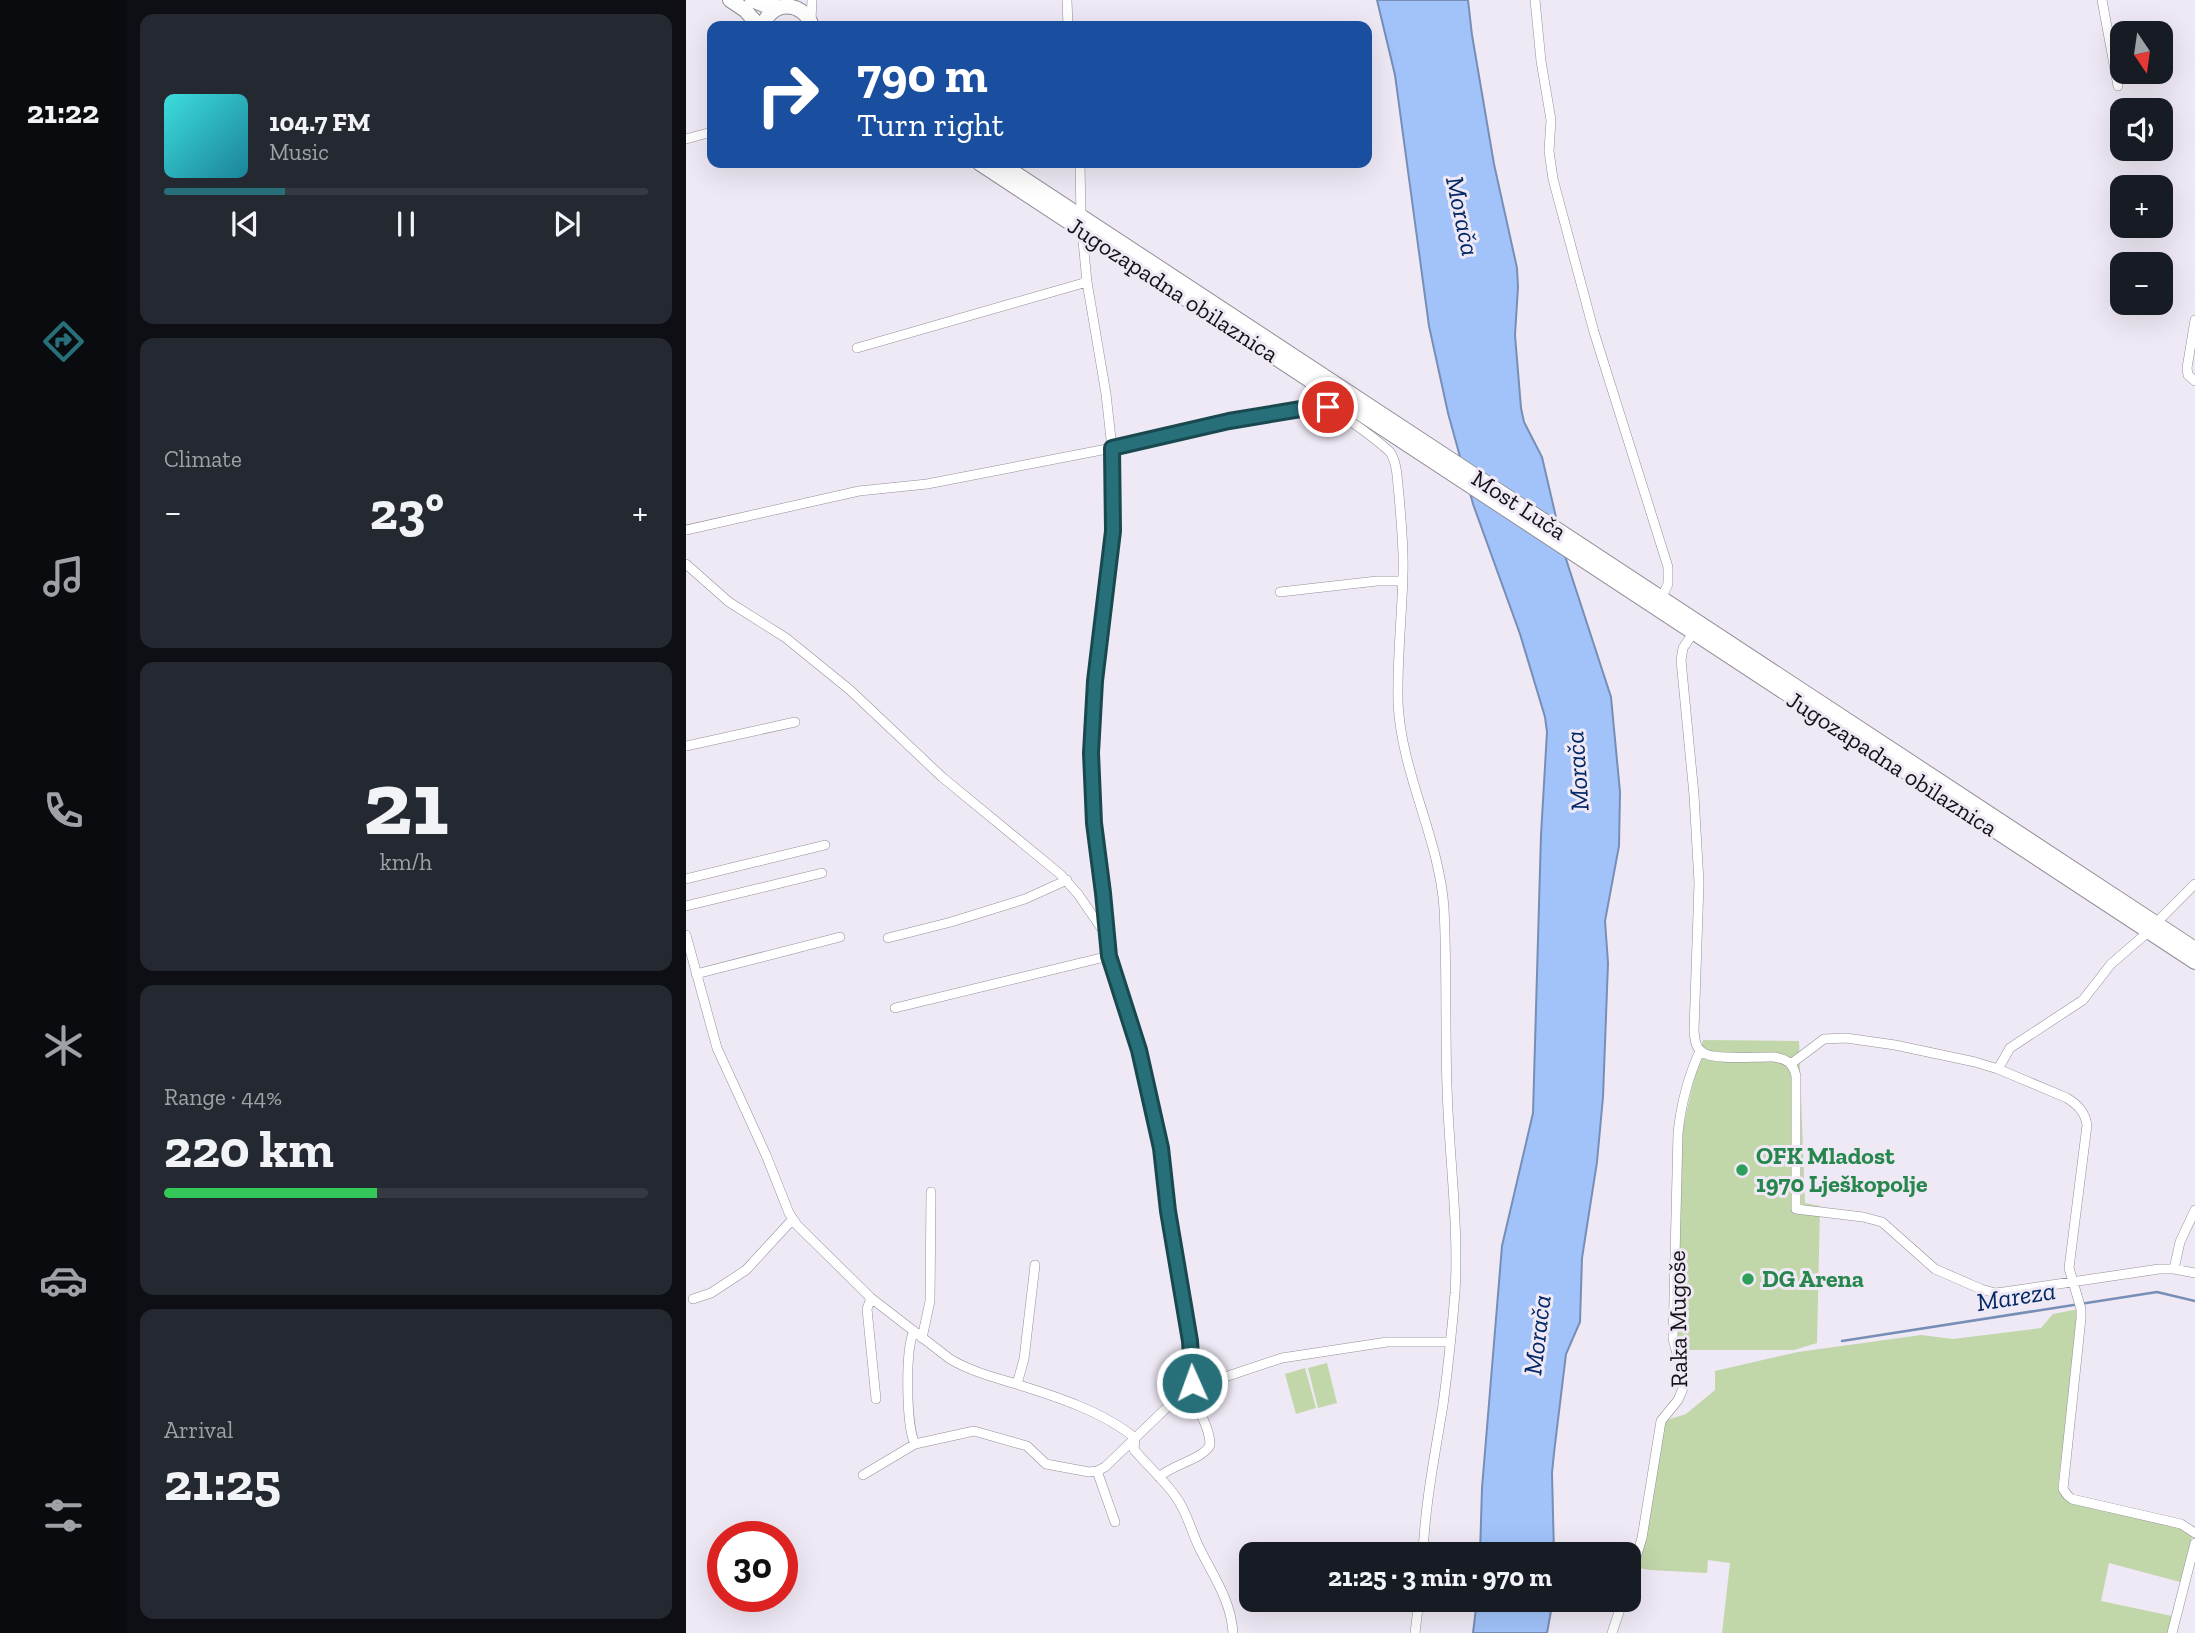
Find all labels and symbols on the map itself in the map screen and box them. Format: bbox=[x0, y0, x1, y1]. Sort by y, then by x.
north arrow bbox=[2110, 21, 2174, 84]
water label: Morača bbox=[1439, 173, 1487, 259]
street label: Jugozapadna obilaznica bbox=[1063, 211, 1284, 369]
pin bbox=[1298, 377, 1358, 437]
street label: Most Luča bbox=[1467, 463, 1572, 546]
street label: Jugozapadna obilaznica bbox=[1782, 685, 2003, 843]
water label: Morača bbox=[1558, 730, 1596, 812]
place label: OFK Mladost 1970 Lješkopolje bbox=[1756, 1141, 1928, 1198]
marker: OFK Mladost 1970 Lješkopolje bbox=[1734, 1162, 1750, 1178]
street label: Raka Mugoše bbox=[1662, 1250, 1693, 1388]
place label: DG Arena bbox=[1762, 1264, 1864, 1293]
marker: DG Arena bbox=[1740, 1271, 1756, 1287]
water label: Mareza bbox=[1974, 1274, 2058, 1318]
water label: Morača bbox=[1516, 1293, 1558, 1377]
position arrow bbox=[1155, 1346, 1229, 1420]
speed limit sign: 30 bbox=[707, 1521, 798, 1612]

